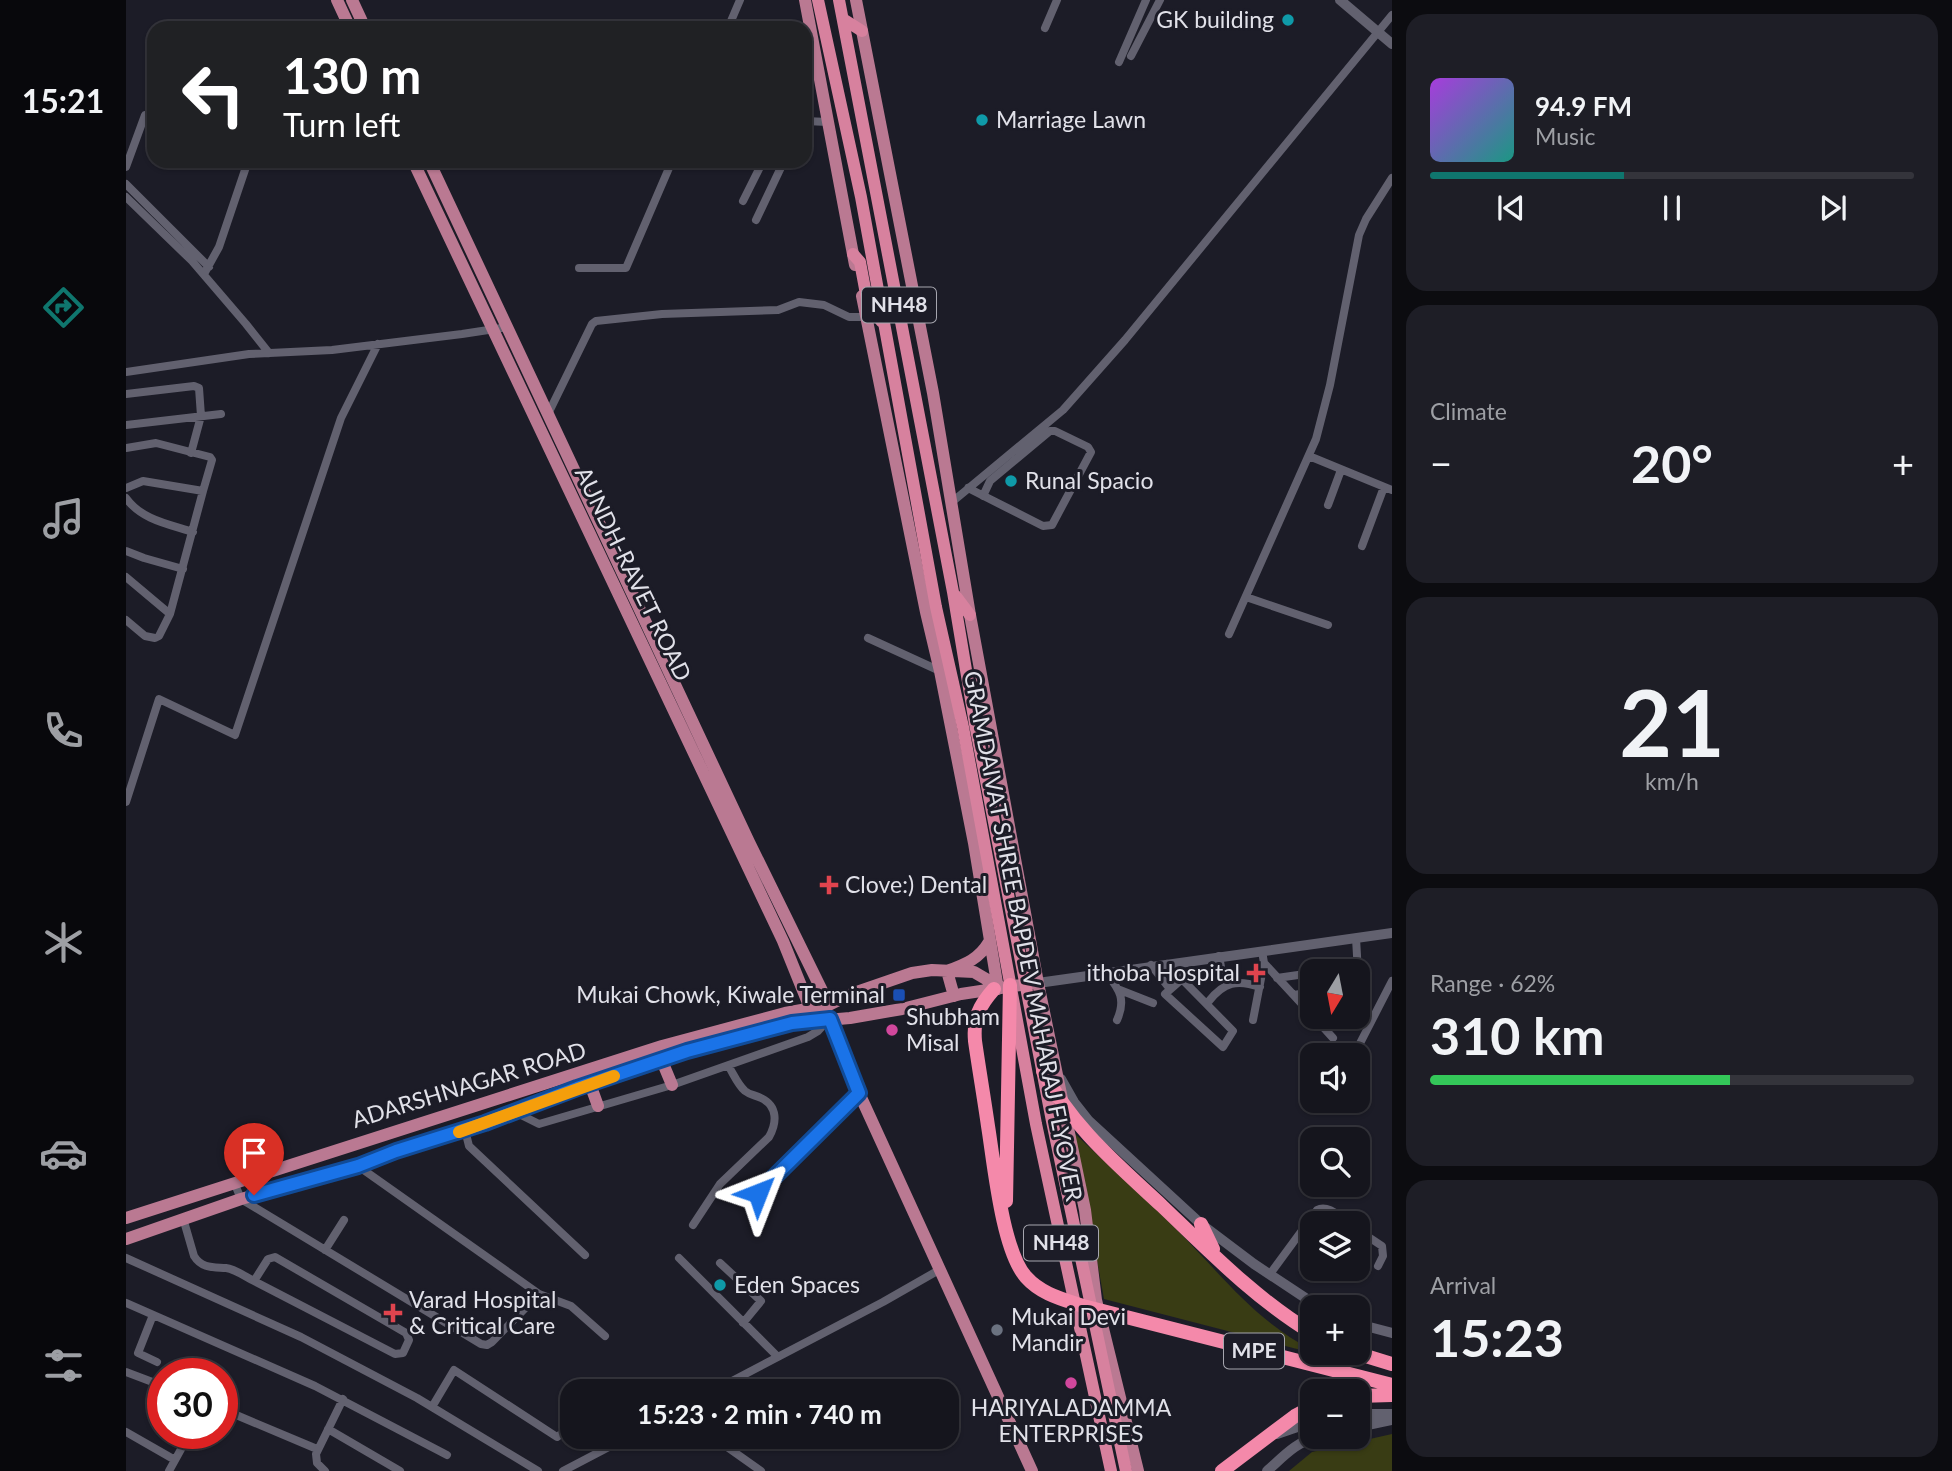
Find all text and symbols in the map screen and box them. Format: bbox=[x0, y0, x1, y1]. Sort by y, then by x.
place label: GK building bbox=[1156, 5, 1274, 33]
marker: GK building bbox=[1280, 12, 1296, 28]
text: 130 m bbox=[283, 46, 421, 104]
icon: left bbox=[168, 49, 259, 140]
text: 15:21 bbox=[22, 81, 104, 120]
text: 94.9 FM bbox=[1535, 90, 1632, 122]
text: Turn left bbox=[283, 105, 400, 144]
place label: Marriage Lawn bbox=[996, 105, 1146, 133]
marker: Marriage Lawn bbox=[974, 112, 990, 128]
text: Music bbox=[1535, 122, 1595, 150]
icon: previous bbox=[1492, 189, 1530, 227]
icon: pause bbox=[1653, 189, 1691, 227]
icon: next bbox=[1814, 189, 1852, 227]
icon: directions bbox=[39, 283, 88, 332]
road number: NH48 bbox=[862, 288, 936, 322]
text: Climate bbox=[1430, 397, 1507, 425]
text: 20° bbox=[1631, 432, 1713, 494]
text: − bbox=[1430, 440, 1452, 486]
text: + bbox=[1892, 440, 1914, 486]
street label: AUNDH-RAVET ROAD bbox=[570, 462, 698, 685]
place label: Runal Spacio bbox=[1025, 466, 1153, 494]
marker: Runal Spacio bbox=[1003, 473, 1019, 489]
icon: music bbox=[39, 494, 88, 543]
text: 21 bbox=[1619, 667, 1725, 776]
street label: GRAMDAIVAT SHREE BAPDEV MAHARAJ FLYOVER bbox=[959, 668, 1089, 1204]
icon: phone bbox=[39, 706, 88, 755]
text: km/h bbox=[1645, 767, 1699, 795]
place label: Clove:) Dental bbox=[845, 870, 987, 898]
marker: Clove:) Dental bbox=[819, 875, 839, 895]
icon: climate bbox=[39, 918, 88, 967]
place label: ithoba Hospital bbox=[1086, 958, 1240, 986]
north arrow bbox=[1300, 959, 1370, 1029]
map controls bbox=[1300, 959, 1370, 1449]
marker: ithoba Hospital bbox=[1246, 963, 1266, 983]
text: Range · 62% bbox=[1430, 969, 1555, 997]
place label: Mukai Chowk, Kiwale Terminal bbox=[576, 980, 885, 1008]
marker: Mukai Chowk, Kiwale Terminal bbox=[891, 987, 907, 1003]
place label: Shubham Misal bbox=[906, 1002, 1000, 1056]
text: 310 km bbox=[1430, 1004, 1604, 1066]
marker: Shubham Misal bbox=[884, 1022, 900, 1038]
street label: ADARSHNAGAR ROAD bbox=[348, 1035, 589, 1133]
button: sound bbox=[1300, 1043, 1370, 1113]
pin bbox=[224, 1123, 284, 1195]
button: search bbox=[1300, 1127, 1370, 1197]
icon: car bbox=[39, 1129, 88, 1178]
icon: arrive bbox=[235, 1134, 273, 1172]
position arrow bbox=[721, 1156, 795, 1230]
button: layers bbox=[1300, 1211, 1370, 1281]
road number: NH48 bbox=[1024, 1226, 1098, 1260]
place label: Eden Spaces bbox=[734, 1270, 860, 1298]
text: Arrival bbox=[1430, 1271, 1496, 1299]
marker: Eden Spaces bbox=[712, 1277, 728, 1293]
place label: Varad Hospital & Critical Care bbox=[409, 1285, 556, 1339]
button: + bbox=[1300, 1295, 1370, 1365]
place label: Mukai Devi Mandir bbox=[1011, 1302, 1126, 1356]
marker: Varad Hospital & Critical Care bbox=[383, 1303, 403, 1323]
text: 15:23 bbox=[1430, 1306, 1564, 1368]
marker: Mukai Devi Mandir bbox=[989, 1322, 1005, 1338]
road number: MPE bbox=[1224, 1334, 1284, 1368]
icon: filters bbox=[39, 1341, 88, 1390]
speed limit sign: 30 bbox=[147, 1358, 238, 1449]
marker: HARIYALADAMMA ENTERPRISES bbox=[1063, 1375, 1079, 1391]
button: − bbox=[1300, 1379, 1370, 1449]
place label: HARIYALADAMMA ENTERPRISES bbox=[971, 1393, 1172, 1447]
text: 15:23 · 2 min · 740 m bbox=[637, 1398, 882, 1430]

